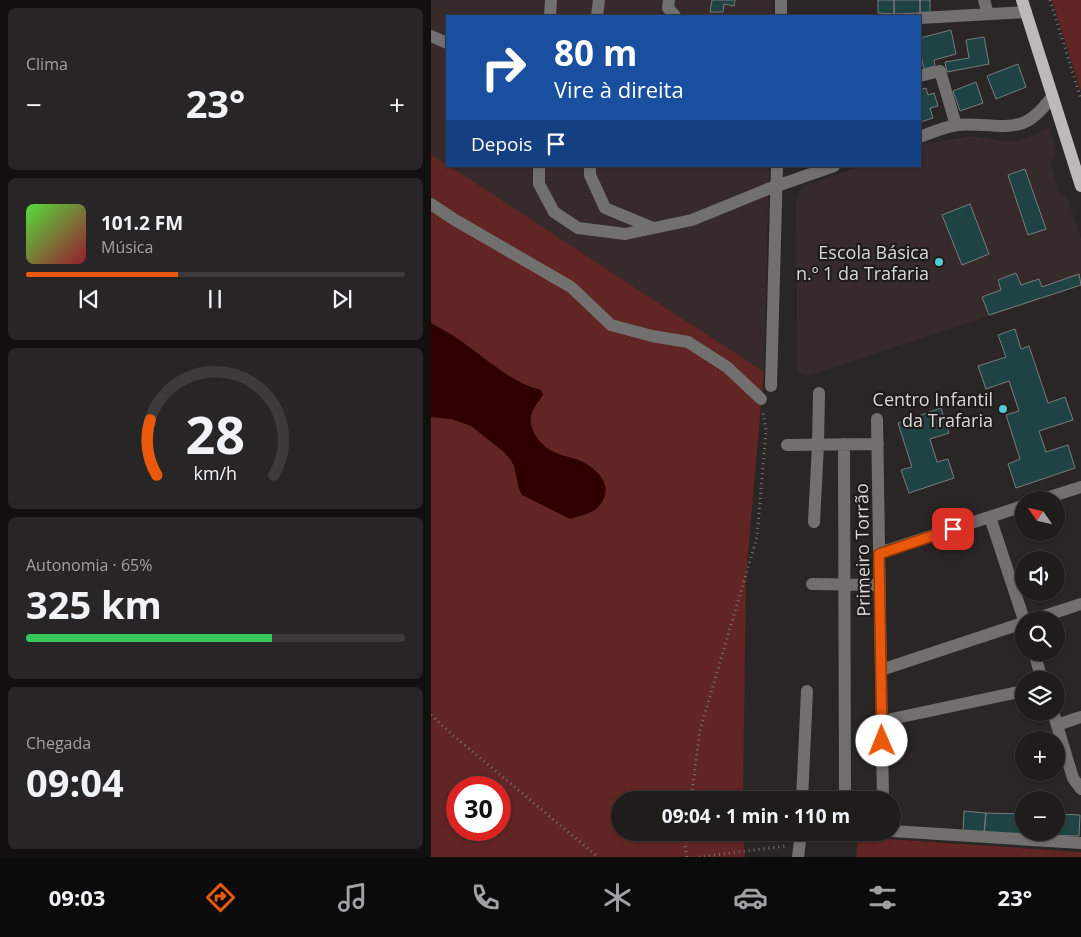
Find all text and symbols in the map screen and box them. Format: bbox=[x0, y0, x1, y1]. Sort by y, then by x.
text: 80 m bbox=[554, 29, 637, 76]
icon: right bbox=[471, 35, 536, 100]
text: Clima bbox=[26, 53, 68, 75]
text: Vire à direita bbox=[554, 74, 684, 104]
text: 23° bbox=[186, 77, 245, 129]
text: − bbox=[26, 85, 42, 123]
text: + bbox=[389, 85, 405, 123]
icon: arrive bbox=[542, 130, 570, 158]
text: Depois bbox=[471, 131, 532, 157]
text: 101.2 FM bbox=[101, 210, 183, 236]
text: Música bbox=[101, 236, 153, 258]
place label: Escola Básica n.º 1 da Trafaria bbox=[796, 240, 929, 285]
marker: Escola Básica n.º 1 da Trafaria bbox=[933, 256, 945, 268]
icon: previous bbox=[75, 285, 103, 313]
icon: pause bbox=[201, 285, 229, 313]
icon: next bbox=[328, 285, 356, 313]
place label: Centro Infantil da Trafaria bbox=[873, 387, 993, 432]
text: 28 bbox=[186, 398, 245, 469]
marker: Centro Infantil da Trafaria bbox=[997, 403, 1009, 415]
text: km/h bbox=[194, 461, 237, 485]
street label: Primeiro Torrão bbox=[849, 483, 875, 617]
north arrow bbox=[1015, 491, 1065, 541]
map controls bbox=[1015, 491, 1065, 841]
pin bbox=[932, 508, 974, 550]
icon: arrive bbox=[939, 515, 967, 543]
button: sound bbox=[1015, 551, 1065, 601]
text: Autonomia · 65% bbox=[26, 554, 152, 576]
text: 325 km bbox=[26, 578, 162, 630]
button: search bbox=[1015, 611, 1065, 661]
button: layers bbox=[1015, 671, 1065, 721]
position arrow bbox=[855, 714, 907, 766]
button: + bbox=[1015, 731, 1065, 781]
text: Chegada bbox=[26, 732, 91, 754]
text: 09:04 bbox=[26, 756, 124, 808]
speed limit sign: 30 bbox=[446, 776, 511, 841]
button: − bbox=[1015, 791, 1065, 841]
text: 09:04 · 1 min · 110 m bbox=[662, 803, 850, 829]
icon: directions bbox=[203, 880, 238, 915]
icon: music bbox=[335, 880, 370, 915]
icon: phone bbox=[468, 880, 503, 915]
icon: climate bbox=[600, 880, 635, 915]
icon: car bbox=[733, 880, 768, 915]
icon: filters bbox=[865, 880, 900, 915]
text: 09:03 bbox=[49, 882, 105, 912]
text: 23° bbox=[998, 882, 1032, 912]

